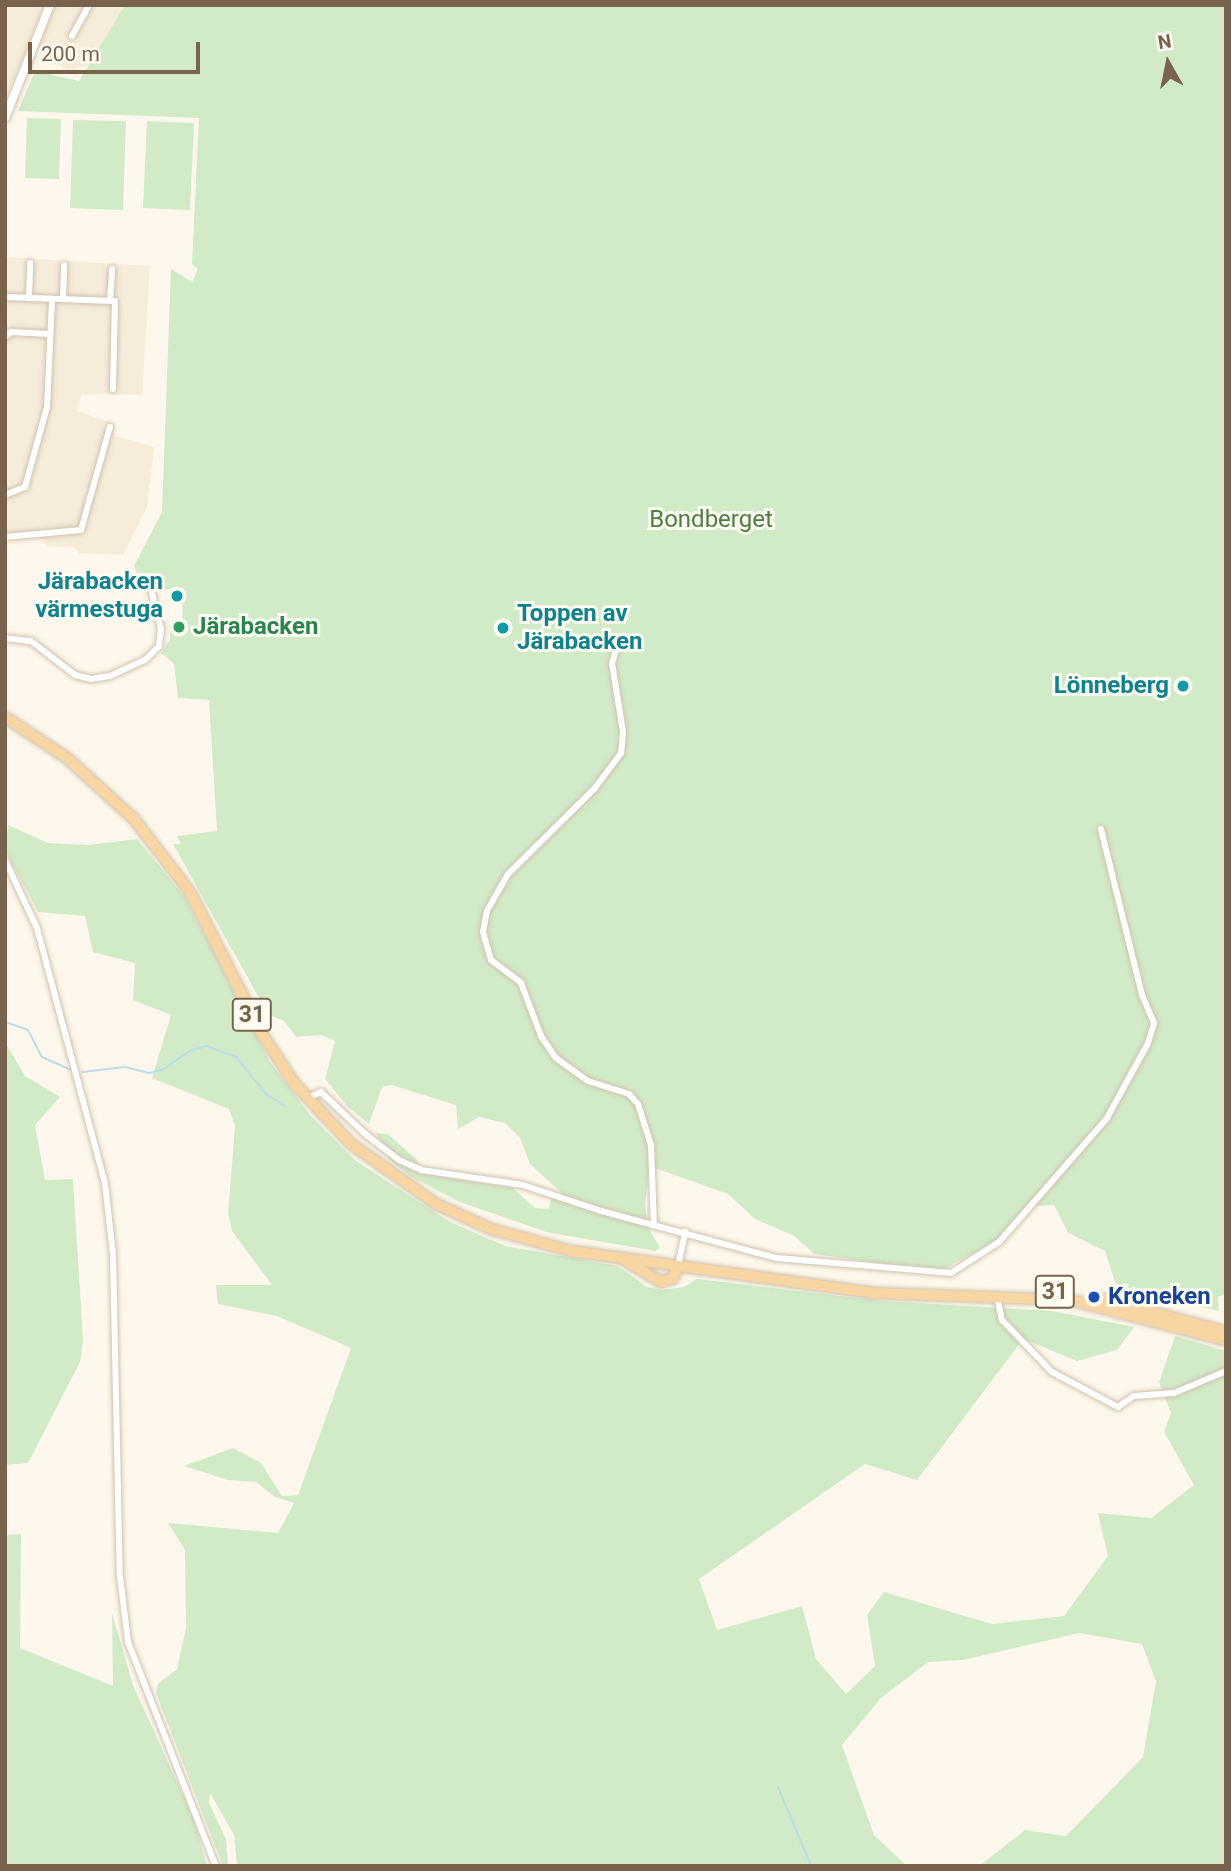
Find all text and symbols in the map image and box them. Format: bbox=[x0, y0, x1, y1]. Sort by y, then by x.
scale bar bbox=[32, 28, 203, 72]
north arrow bbox=[1133, 28, 1203, 98]
text: N bbox=[1156, 29, 1173, 54]
text: 200 m bbox=[41, 42, 100, 66]
park label: Bondberget bbox=[649, 506, 773, 534]
place label: Järabacken värmestuga bbox=[35, 568, 163, 624]
marker: Järabacken värmestuga bbox=[169, 588, 185, 604]
place label: Toppen av Järabacken bbox=[517, 600, 642, 656]
place label: Järabacken bbox=[193, 613, 318, 641]
marker: Järabacken bbox=[171, 619, 187, 635]
marker: Toppen av Järabacken bbox=[495, 620, 511, 636]
place label: Lönneberg bbox=[1054, 672, 1169, 700]
marker: Lönneberg bbox=[1175, 678, 1191, 694]
road number: 31 bbox=[231, 996, 273, 1034]
road number: 31 bbox=[1034, 1273, 1076, 1312]
place label: Kroneken bbox=[1108, 1283, 1211, 1311]
marker: Kroneken bbox=[1086, 1289, 1102, 1305]

